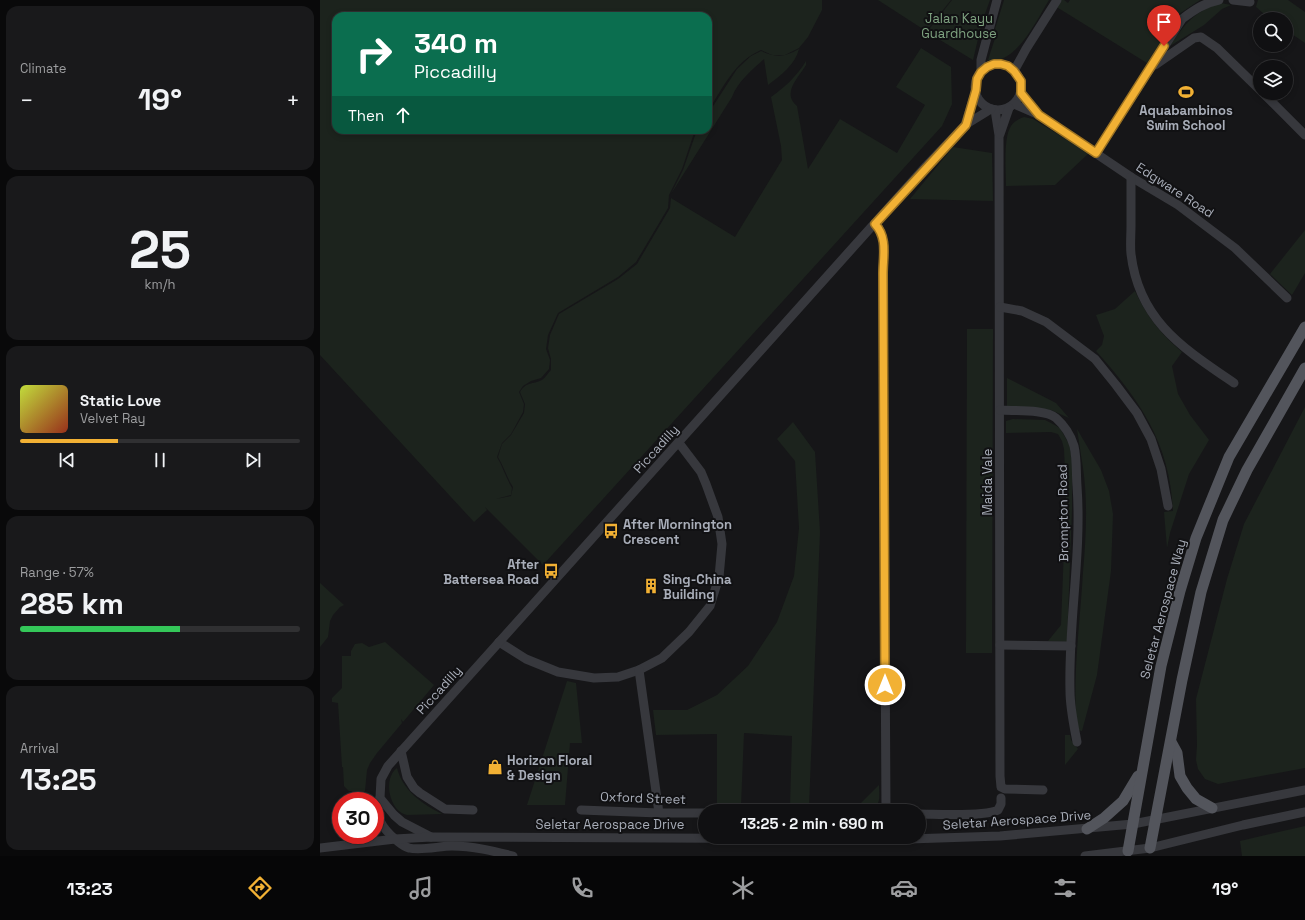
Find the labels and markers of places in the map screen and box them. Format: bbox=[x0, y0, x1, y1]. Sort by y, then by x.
pin bbox=[1147, 5, 1181, 46]
sports icon: Aquabambinos Swim School bbox=[1177, 83, 1195, 101]
place label: Aquabambinos Swim School bbox=[1139, 102, 1233, 134]
place label: After Mornington Crescent bbox=[623, 516, 732, 548]
bus stop icon: After Mornington Crescent bbox=[602, 522, 620, 540]
place label: After Battersea Road bbox=[443, 556, 539, 588]
bus stop icon: After Battersea Road bbox=[542, 562, 560, 580]
place label: Sing-China Building bbox=[663, 571, 732, 603]
building icon: Sing-China Building bbox=[642, 577, 660, 595]
place label: Horizon Floral & Design bbox=[507, 752, 592, 784]
shop icon: Horizon Floral & Design bbox=[486, 758, 504, 776]

